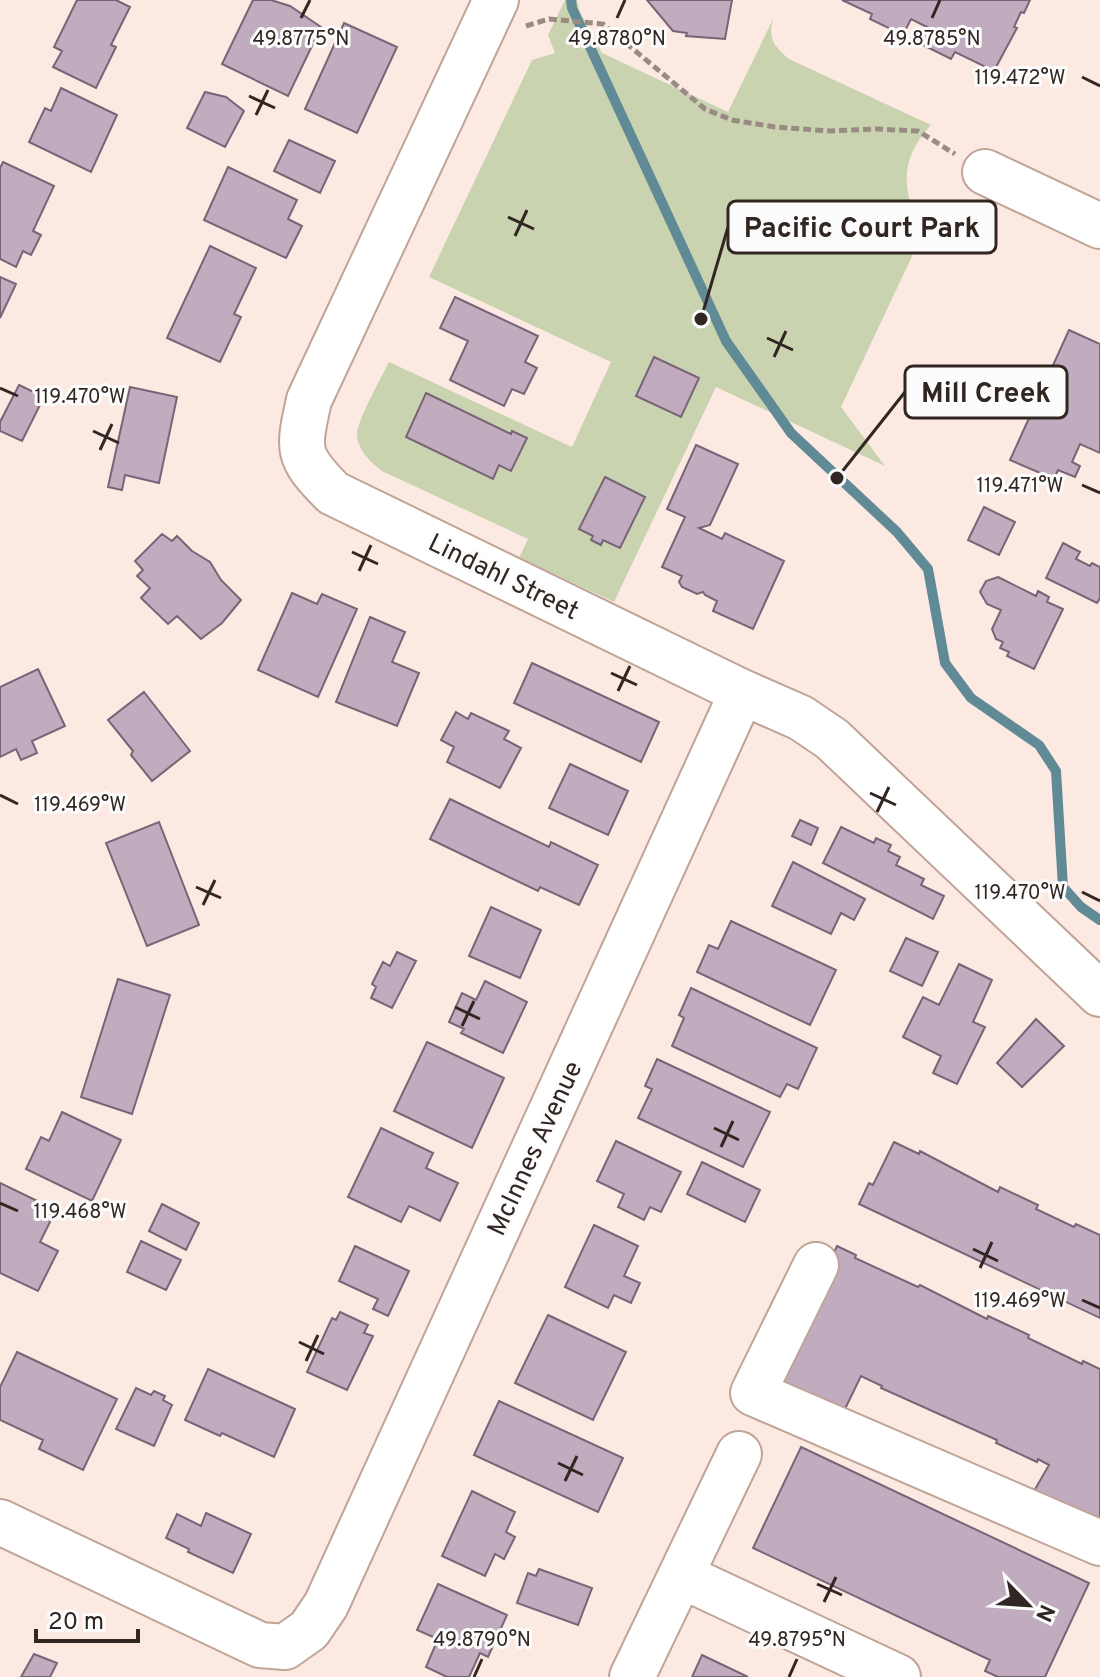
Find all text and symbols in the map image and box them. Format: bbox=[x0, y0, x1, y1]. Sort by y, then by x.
text: 49.8775°N bbox=[253, 27, 349, 53]
text: 49.8780°N bbox=[568, 27, 666, 53]
text: 49.8785°N bbox=[883, 27, 981, 53]
text: 119.472°W bbox=[975, 66, 1065, 92]
callout: Pacific Court Park bbox=[728, 201, 996, 253]
text: Pacific Court Park bbox=[744, 212, 980, 248]
callout: Mill Creek bbox=[905, 366, 1067, 418]
text: Mill Creek bbox=[921, 377, 1051, 413]
text: 119.470°W bbox=[34, 385, 126, 411]
text: 119.471°W bbox=[977, 474, 1063, 500]
street label: Lindahl Street bbox=[422, 528, 584, 629]
text: 119.469°W bbox=[34, 793, 126, 819]
text: 119.470°W bbox=[974, 881, 1066, 907]
street label: McInnes Avenue bbox=[481, 1056, 591, 1242]
text: 119.468°W bbox=[34, 1200, 126, 1226]
text: 119.469°W bbox=[974, 1289, 1066, 1315]
north arrow bbox=[988, 1565, 1068, 1645]
scale bar bbox=[36, 1593, 138, 1643]
text: N bbox=[1028, 1600, 1059, 1625]
text: 20 m bbox=[48, 1608, 104, 1638]
text: 49.8790°N bbox=[433, 1628, 531, 1654]
text: 49.8795°N bbox=[748, 1628, 846, 1654]

